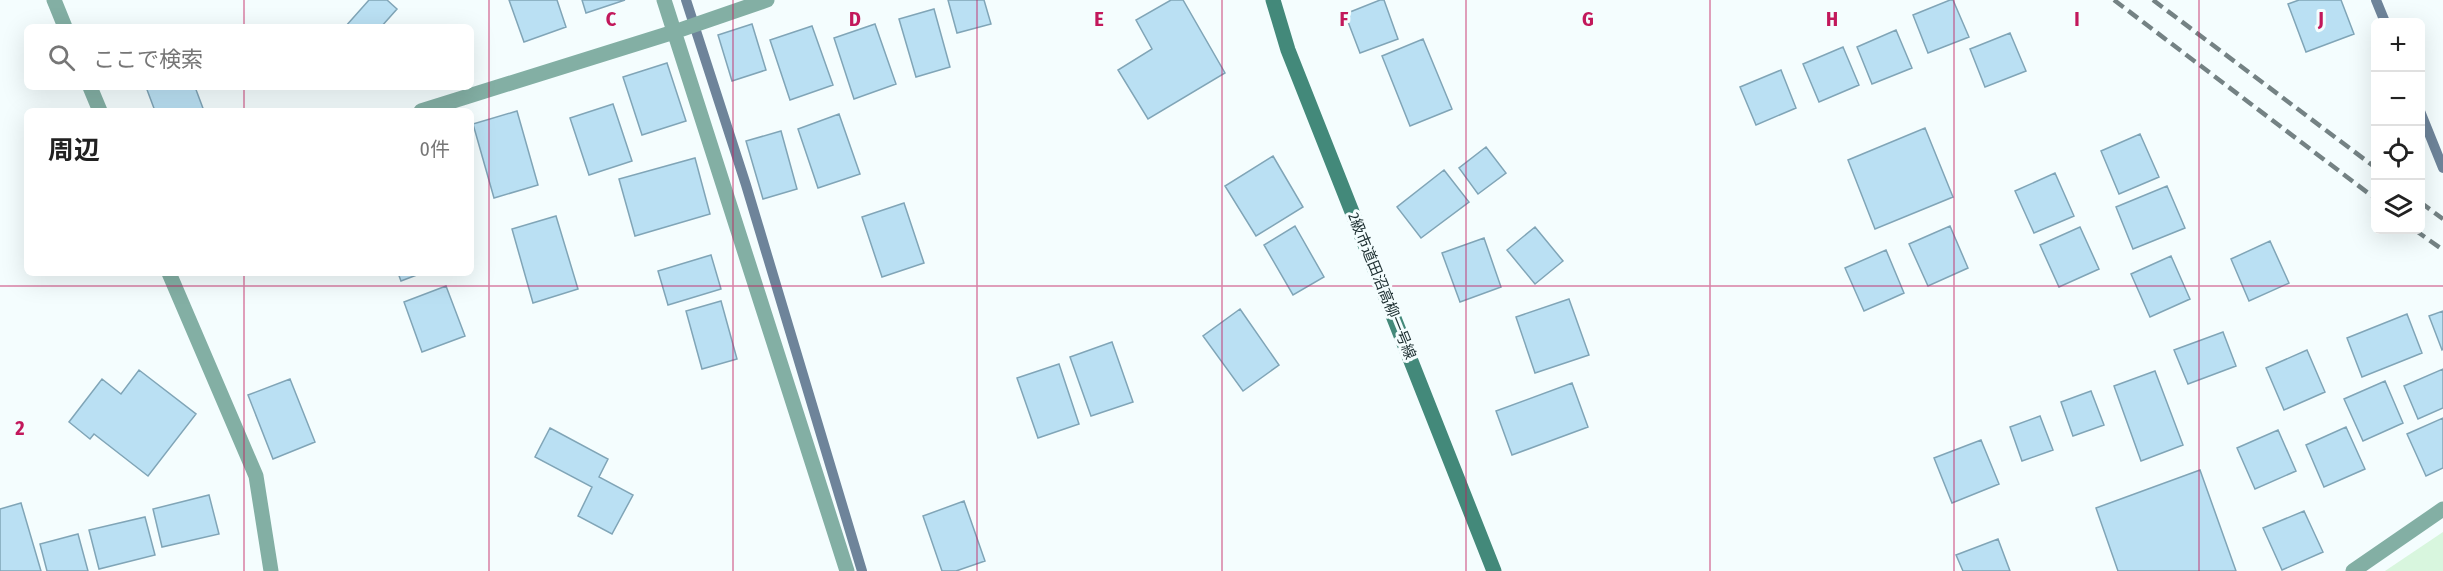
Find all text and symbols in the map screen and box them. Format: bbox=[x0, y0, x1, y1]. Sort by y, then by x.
text: C bbox=[606, 7, 617, 31]
text: D bbox=[849, 7, 861, 31]
text: E bbox=[1094, 7, 1104, 31]
text: F bbox=[1340, 7, 1349, 31]
text: G bbox=[1582, 7, 1594, 31]
text: H bbox=[1826, 7, 1838, 31]
text: I bbox=[2074, 7, 2080, 31]
text: J bbox=[2317, 7, 2324, 31]
map controls bbox=[2371, 18, 2425, 234]
button: + bbox=[2371, 18, 2425, 72]
search box bbox=[24, 24, 474, 90]
icon: search bbox=[45, 41, 78, 74]
text: ここで検索 bbox=[93, 46, 203, 73]
button: − bbox=[2371, 72, 2425, 126]
button: locate bbox=[2371, 126, 2425, 180]
text: 周辺 bbox=[48, 135, 100, 166]
text: 0件 bbox=[420, 137, 450, 161]
button: layers bbox=[2371, 180, 2425, 234]
street label: 2級市道田沼高柳一号線 bbox=[1344, 210, 1420, 362]
text: 2 bbox=[14, 416, 25, 440]

